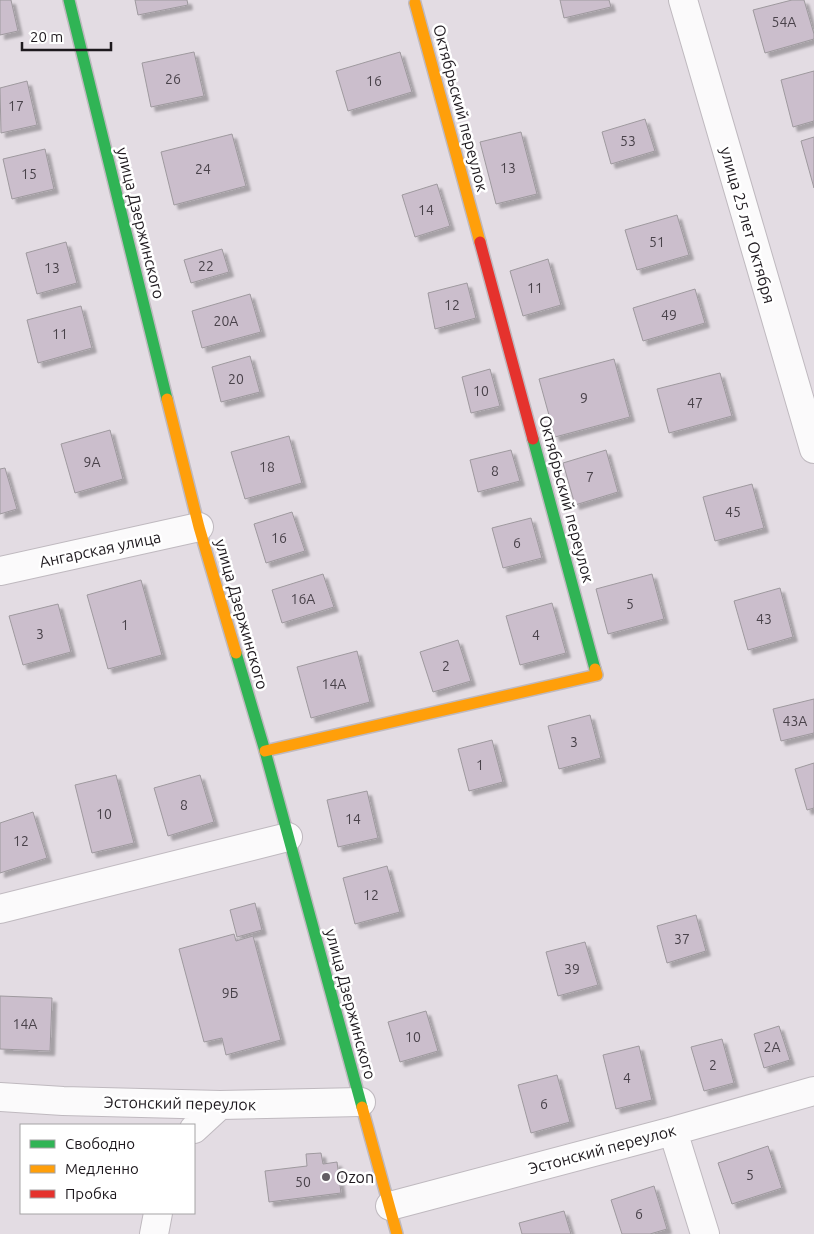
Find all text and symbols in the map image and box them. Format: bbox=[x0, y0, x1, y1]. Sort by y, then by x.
house number: 54А bbox=[772, 14, 796, 30]
scale bar bbox=[22, 20, 111, 52]
street label: Октябрьский переулок bbox=[430, 22, 492, 194]
text: 20 m bbox=[30, 28, 63, 45]
house number: 26 bbox=[165, 71, 181, 87]
house number: 16 bbox=[366, 73, 382, 89]
house number: 17 bbox=[8, 98, 24, 114]
house number: 53 bbox=[620, 133, 636, 149]
street label: улица Дзержинского bbox=[113, 145, 169, 301]
street label: улица 25 лет Октября bbox=[717, 145, 779, 305]
house number: 13 bbox=[500, 160, 516, 176]
house number: 24 bbox=[195, 161, 211, 177]
house number: 15 bbox=[21, 166, 37, 182]
house number: 14 bbox=[418, 202, 434, 218]
house number: 51 bbox=[649, 234, 665, 250]
house number: 22 bbox=[198, 258, 214, 274]
house number: 13 bbox=[44, 260, 60, 276]
house number: 11 bbox=[527, 280, 543, 296]
house number: 12 bbox=[444, 297, 460, 313]
house number: 49 bbox=[661, 307, 677, 323]
house number: 20А bbox=[214, 313, 238, 329]
house number: 11 bbox=[52, 326, 68, 342]
house number: 20 bbox=[228, 371, 244, 387]
house number: 10 bbox=[473, 383, 489, 399]
house number: 9 bbox=[580, 390, 588, 406]
house number: 47 bbox=[687, 395, 703, 411]
street label: Октябрьский переулок bbox=[536, 413, 598, 585]
house number: 9А bbox=[84, 454, 101, 470]
house number: 18 bbox=[259, 459, 275, 475]
house number: 8 bbox=[491, 463, 499, 479]
house number: 7 bbox=[586, 469, 594, 485]
house number: 45 bbox=[725, 504, 741, 520]
street label: Ангарская улица bbox=[38, 527, 162, 571]
house number: 16 bbox=[271, 530, 287, 546]
house number: 6 bbox=[513, 535, 521, 551]
street label: улица Дзержинского bbox=[212, 537, 272, 691]
house number: 16А bbox=[291, 591, 315, 607]
house number: 5 bbox=[626, 596, 634, 612]
house number: 43 bbox=[756, 611, 772, 627]
house number: 1 bbox=[121, 617, 129, 633]
house number: 3 bbox=[36, 626, 44, 642]
house number: 4 bbox=[532, 627, 540, 643]
house number: 2 bbox=[442, 658, 450, 674]
house number: 14А bbox=[322, 676, 346, 692]
house number: 43А bbox=[783, 713, 807, 729]
house number: 3 bbox=[570, 734, 578, 750]
house number: 1 bbox=[476, 757, 484, 773]
house number: 8 bbox=[180, 797, 188, 813]
house number: 10 bbox=[96, 806, 112, 822]
house number: 14 bbox=[345, 811, 361, 827]
house number: 12 bbox=[13, 833, 29, 849]
house number: 12 bbox=[363, 887, 379, 903]
street label: улица Дзержинского bbox=[322, 927, 380, 1081]
house number: 37 bbox=[674, 931, 690, 947]
house number: 39 bbox=[564, 961, 580, 977]
house number: 9Б bbox=[222, 985, 238, 1001]
house number: 14А bbox=[13, 1016, 37, 1032]
house number: 10 bbox=[405, 1029, 421, 1045]
house number: 2А bbox=[764, 1039, 781, 1055]
house number: 2 bbox=[709, 1057, 717, 1073]
house number: 4 bbox=[623, 1070, 631, 1086]
street label: Эстонский переулок bbox=[104, 1093, 256, 1113]
house number: 6 bbox=[540, 1096, 548, 1112]
street label: Эстонский переулок bbox=[526, 1121, 678, 1177]
legend bbox=[20, 1124, 195, 1214]
text: Свободно bbox=[65, 1135, 135, 1152]
text: Медленно bbox=[65, 1160, 139, 1177]
house number: 5 bbox=[746, 1167, 754, 1183]
place label: Ozon bbox=[336, 1168, 374, 1186]
marker: Ozon bbox=[320, 1171, 332, 1183]
house number: 50 bbox=[295, 1174, 311, 1190]
text: Пробка bbox=[65, 1185, 117, 1202]
house number: 6 bbox=[635, 1206, 643, 1222]

